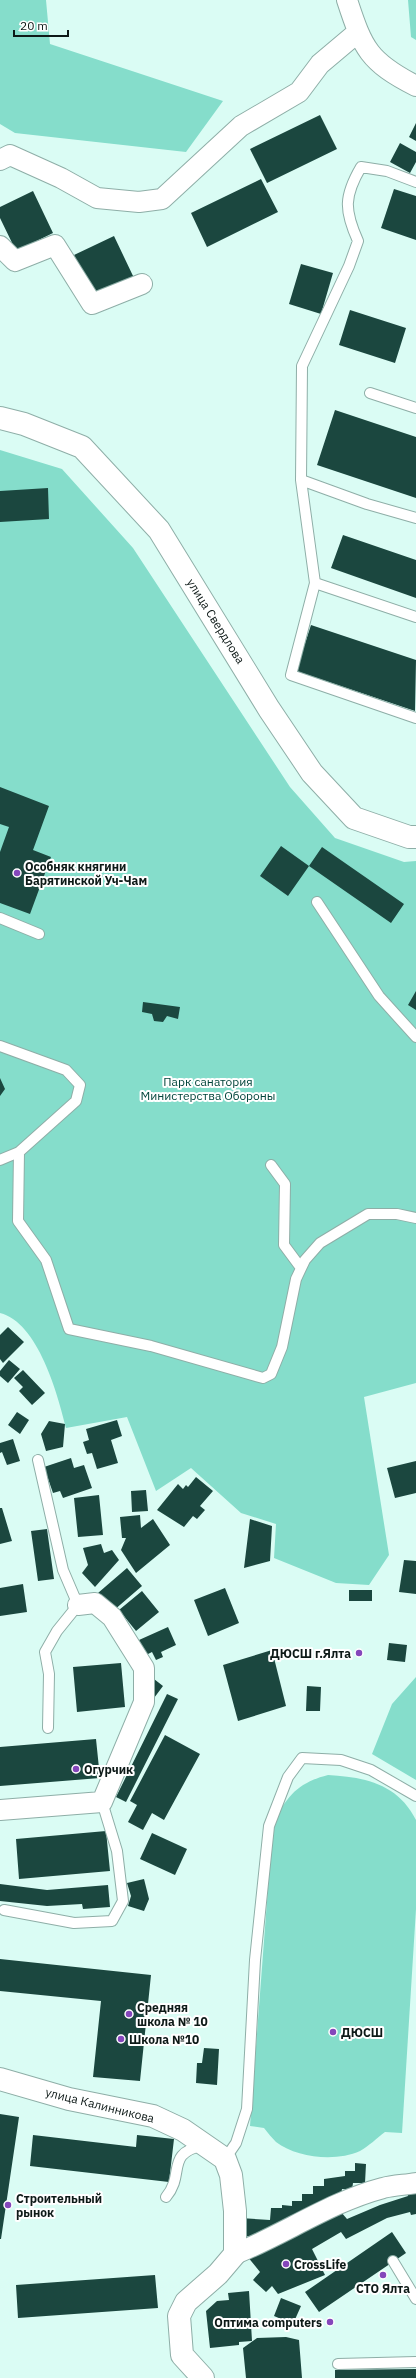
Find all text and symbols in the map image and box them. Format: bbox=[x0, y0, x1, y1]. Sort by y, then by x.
scale bar bbox=[14, 12, 68, 38]
text: 20 m bbox=[20, 18, 48, 33]
street label: улица Свердлова bbox=[184, 576, 249, 667]
place label: Особняк княгини Барятинской Уч-Чам bbox=[25, 859, 147, 888]
marker: Особняк княгини Барятинской Уч-Чам bbox=[12, 868, 22, 878]
park label: Парк санатория Министерства Обороны bbox=[140, 1074, 276, 1103]
place label: ДЮСШ г.Ялта bbox=[270, 1646, 351, 1661]
marker: ДЮСШ г.Ялта bbox=[354, 1648, 364, 1658]
place label: Огурчик bbox=[84, 1762, 133, 1777]
marker: Огурчик bbox=[71, 1764, 81, 1774]
place label: Средняя школа № 10 bbox=[137, 2000, 208, 2029]
marker: Средняя школа № 10 bbox=[124, 2009, 134, 2019]
place label: ДЮСШ bbox=[341, 2025, 383, 2040]
marker: ДЮСШ bbox=[328, 2027, 338, 2037]
place label: Школа №10 bbox=[129, 2032, 199, 2047]
marker: Школа №10 bbox=[116, 2034, 126, 2044]
street label: улица Калинникова bbox=[44, 2084, 157, 2126]
place label: Строительный рынок bbox=[16, 2191, 102, 2220]
marker: Строительный рынок bbox=[3, 2200, 13, 2210]
place label: CrossLife bbox=[294, 2257, 346, 2272]
marker: CrossLife bbox=[281, 2259, 291, 2269]
marker: СТО Ялта bbox=[378, 2270, 388, 2280]
place label: СТО Ялта bbox=[356, 2281, 410, 2296]
place label: Оптима computers bbox=[214, 2315, 322, 2330]
marker: Оптима computers bbox=[325, 2317, 335, 2327]

